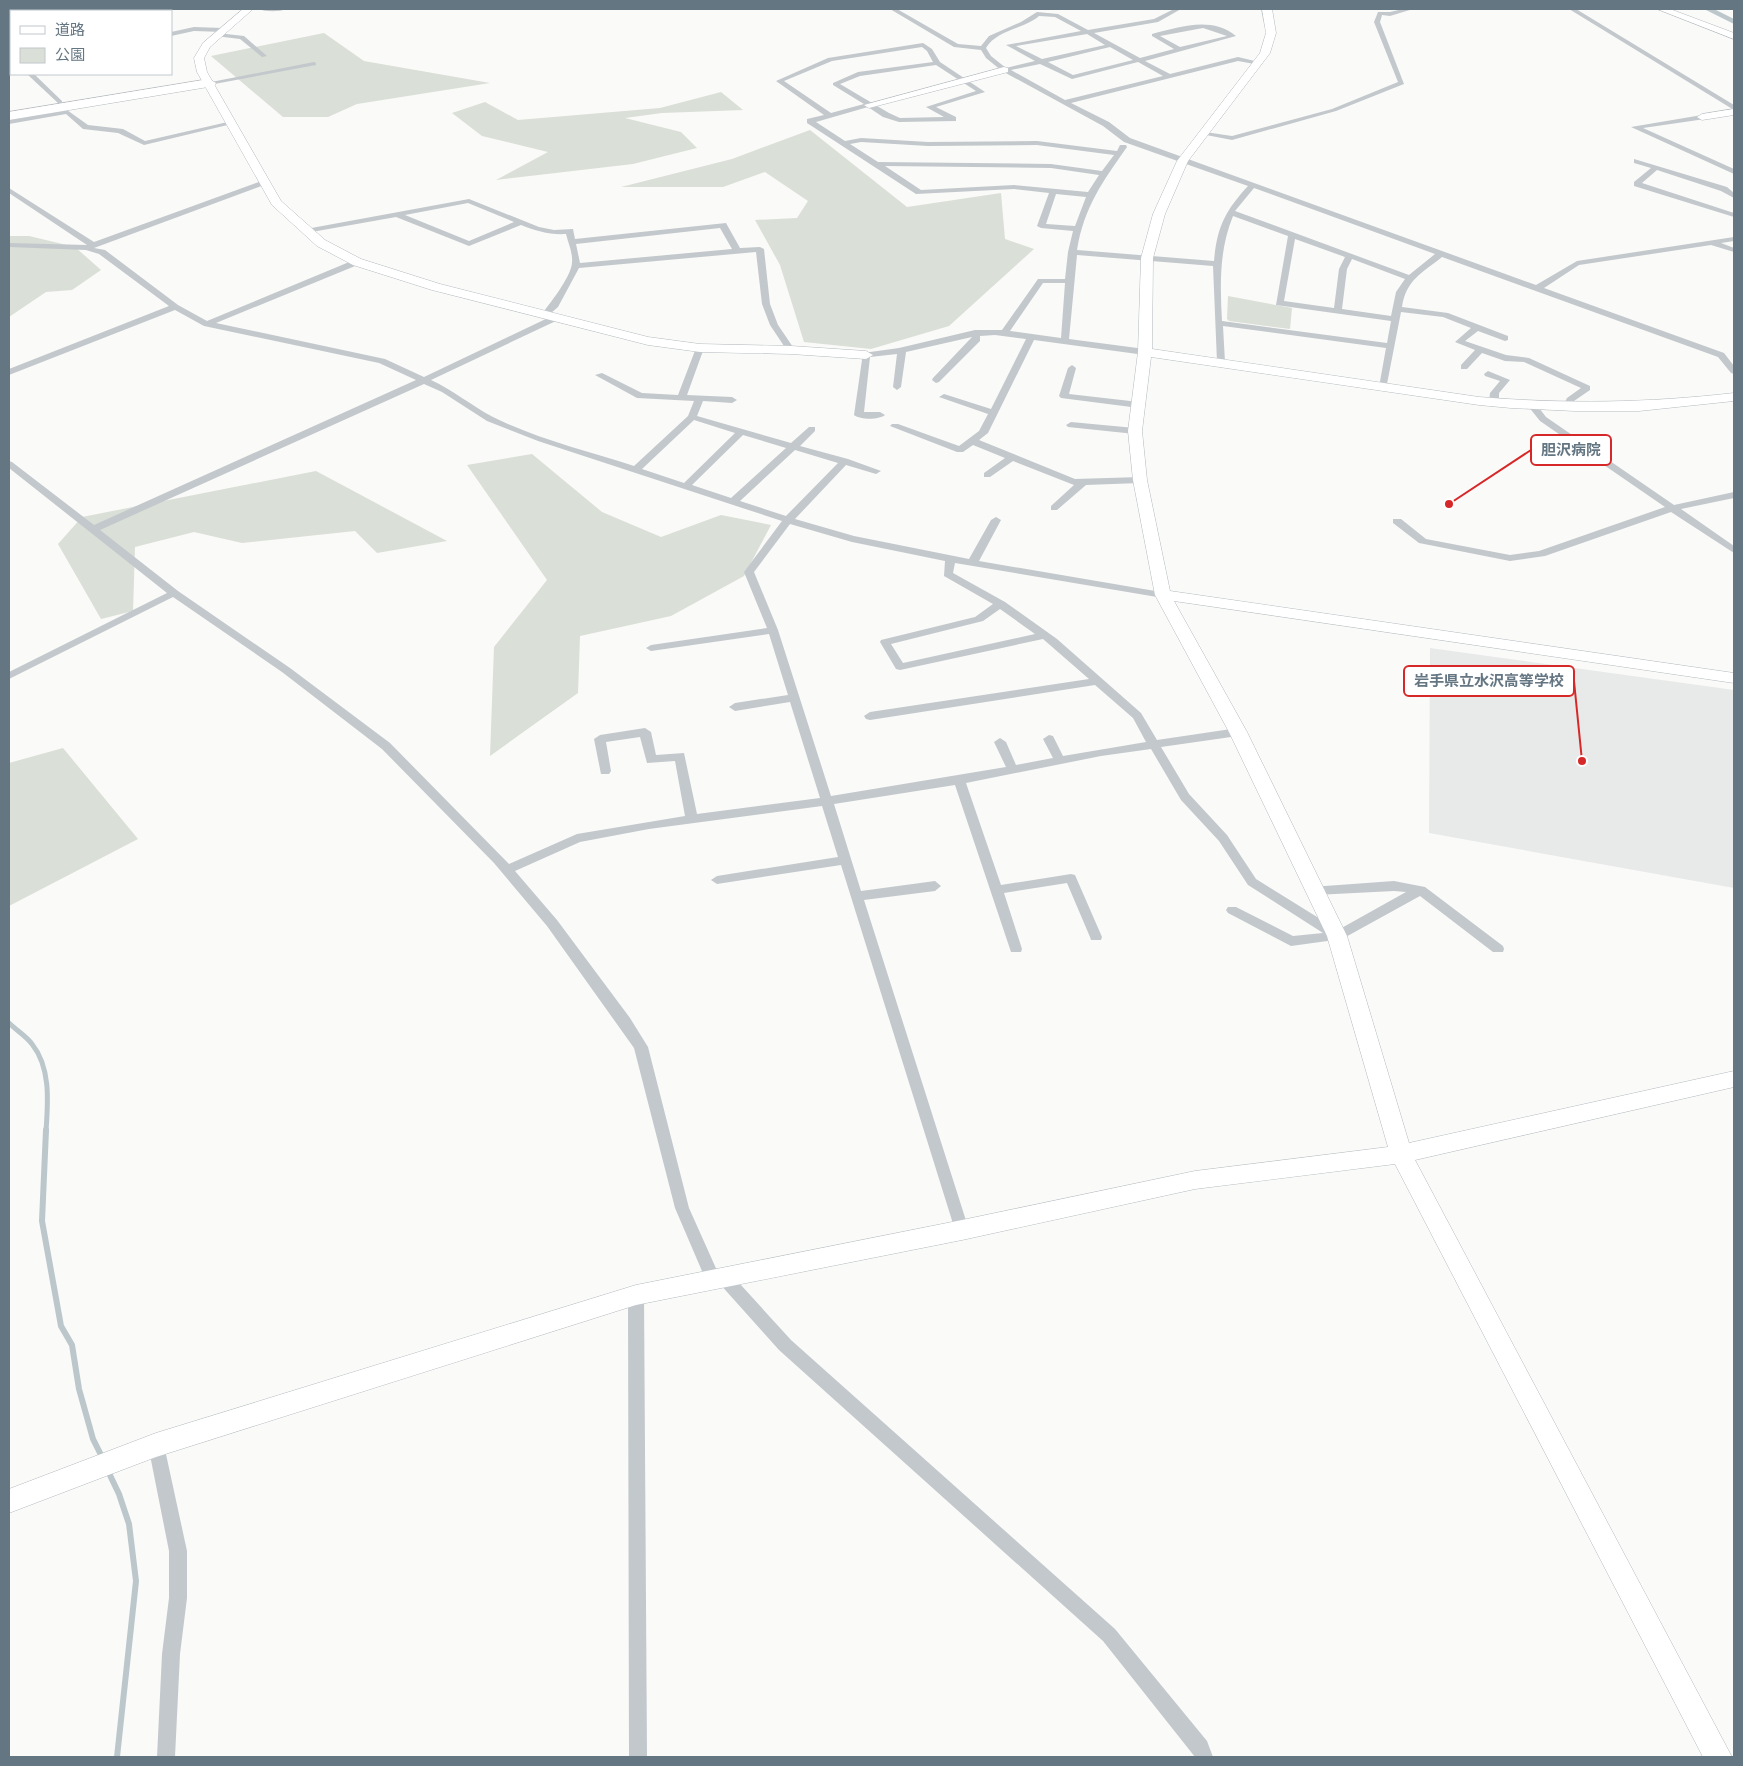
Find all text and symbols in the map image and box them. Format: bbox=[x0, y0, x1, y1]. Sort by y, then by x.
legend bbox=[10, 10, 172, 75]
text: 道路 bbox=[55, 20, 85, 38]
text: 公園 bbox=[55, 45, 85, 63]
callout: 胆沢病院 bbox=[1531, 435, 1611, 465]
text: 胆沢病院 bbox=[1541, 440, 1601, 458]
callout: 岩手県立水沢高等学校 bbox=[1404, 666, 1574, 696]
text: 岩手県立水沢高等学校 bbox=[1414, 671, 1564, 689]

